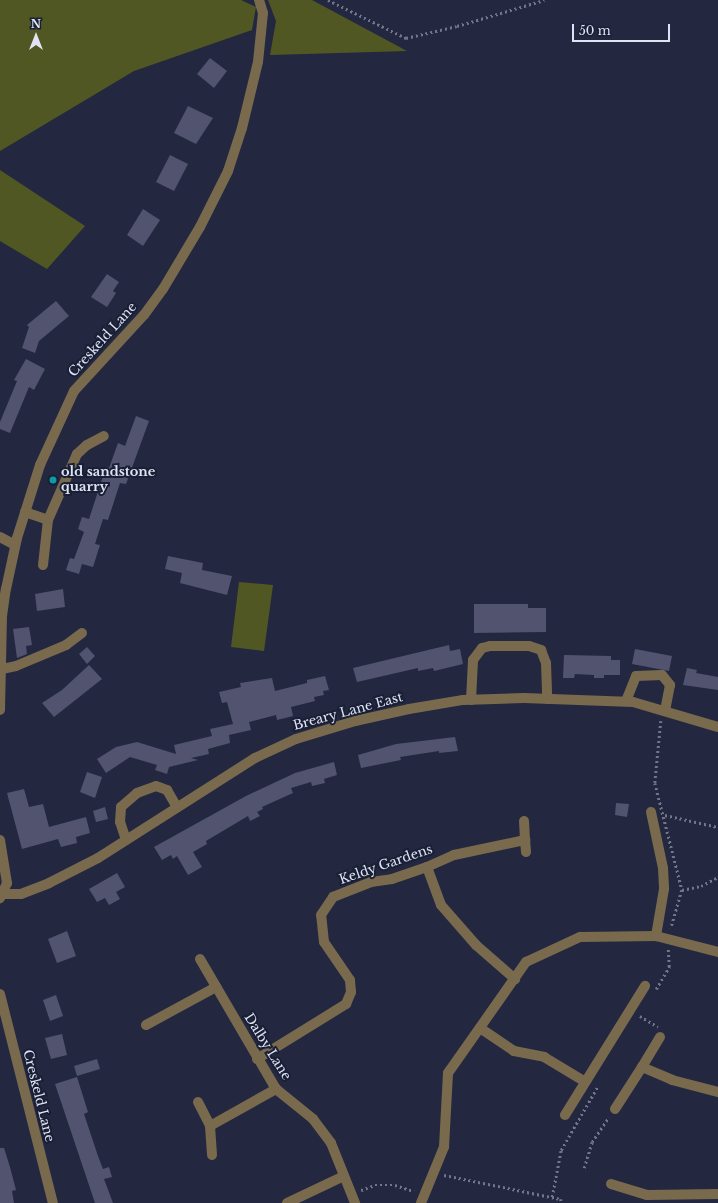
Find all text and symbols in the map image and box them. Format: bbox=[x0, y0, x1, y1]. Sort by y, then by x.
north arrow bbox=[16, 16, 56, 56]
scale bar bbox=[574, 16, 672, 42]
text: N bbox=[31, 17, 41, 31]
text: 50 m bbox=[579, 23, 611, 38]
street label: Creskeld Lane bbox=[66, 300, 140, 380]
place label: old sandstone quarry bbox=[61, 465, 155, 496]
marker: old sandstone quarry bbox=[48, 475, 58, 485]
street label: Breary Lane East bbox=[291, 690, 405, 734]
street label: Keldy Gardens bbox=[337, 842, 435, 888]
street label: Dalby Lane bbox=[240, 1011, 294, 1083]
street label: Creskeld Lane bbox=[19, 1048, 57, 1144]

